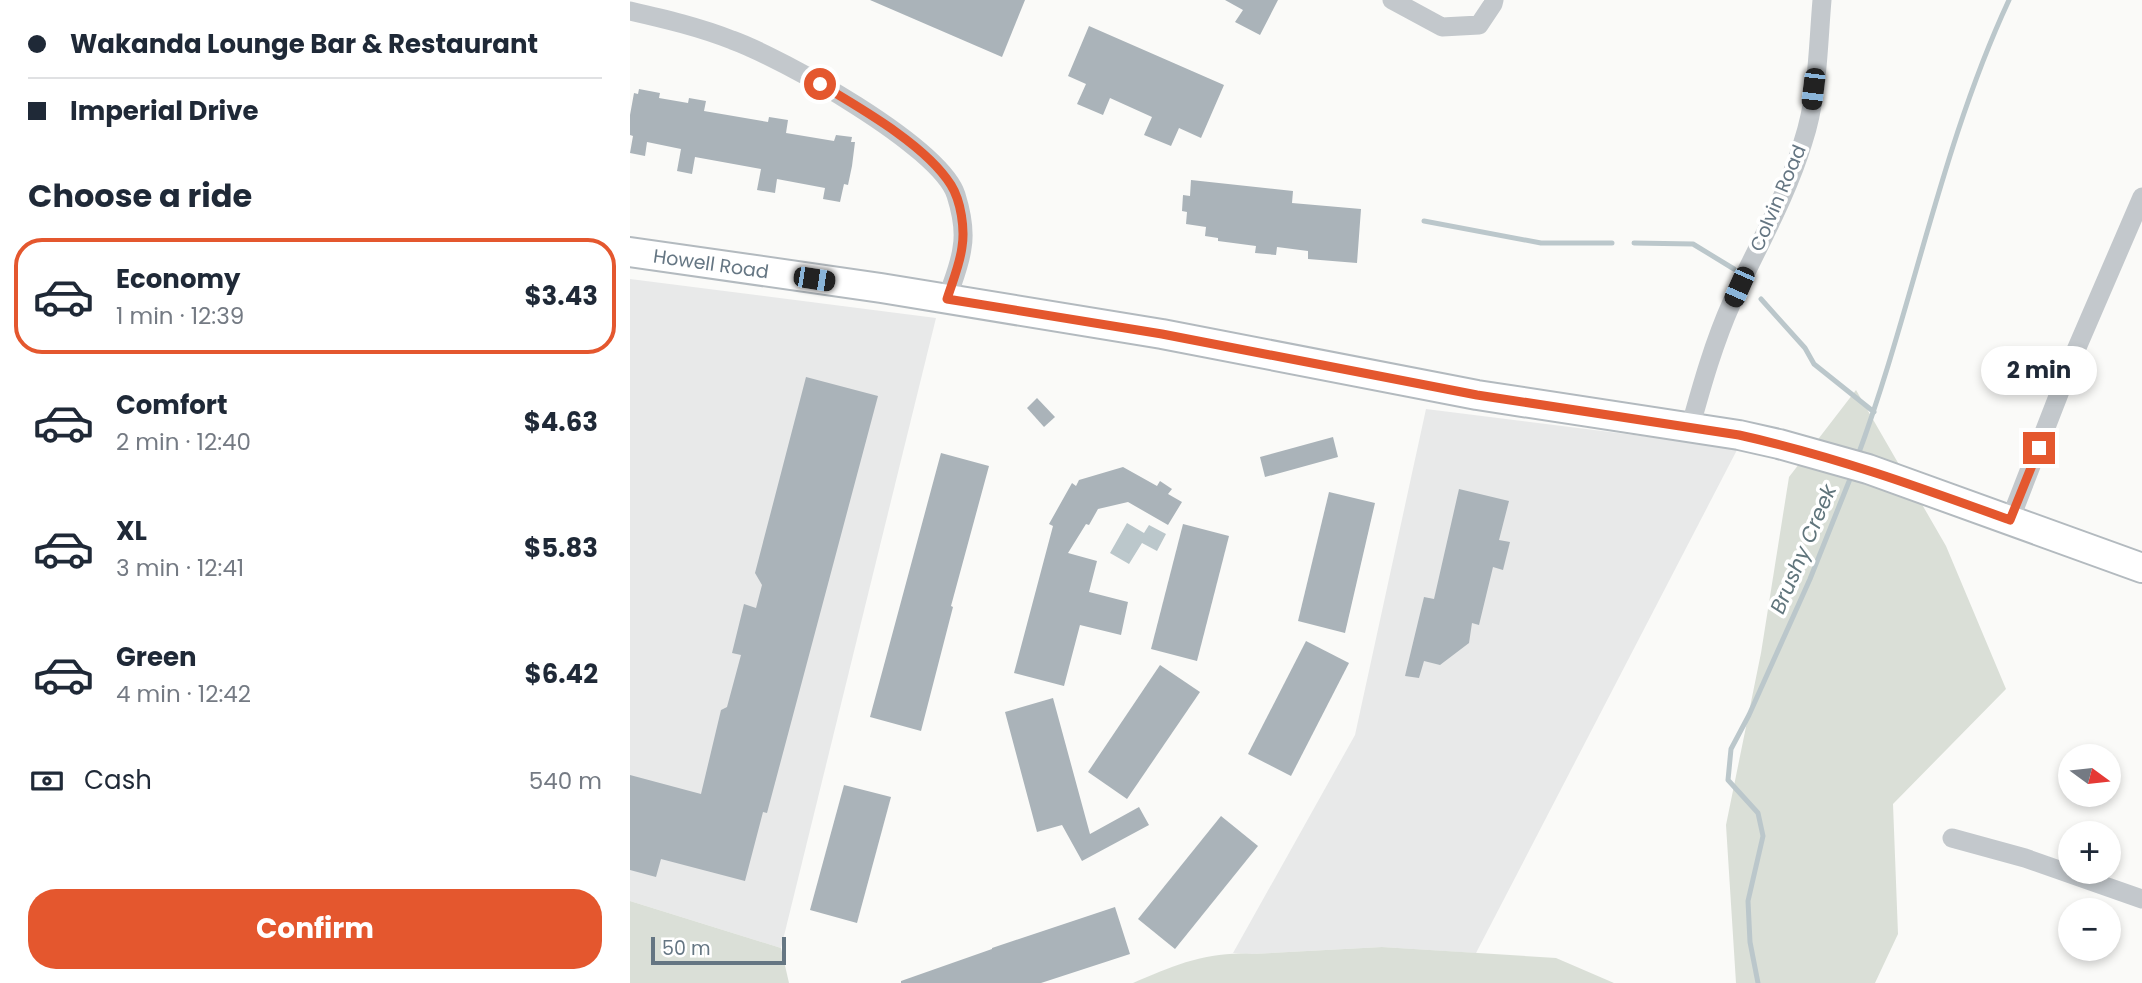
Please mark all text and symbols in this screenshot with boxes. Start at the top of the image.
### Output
text: Wakanda Lounge Bar & Restaurant [70,26,538,62]
car [1801,67,1826,111]
route start [804,68,836,100]
text: Imperial Drive [70,93,259,129]
street label: Colvin Road [1743,141,1813,255]
text: Choose a ride [28,173,252,218]
street label: Howell Road [651,243,771,285]
text: Economy [116,261,240,297]
car [1721,264,1758,310]
icon: car [32,265,95,328]
car [792,265,837,293]
text: $3.43 [524,278,598,314]
text: 1 min · 12:39 [116,300,244,332]
callout: 2 min [1981,346,2097,396]
text: 2 min [2007,354,2071,386]
text: Comfort [116,387,228,423]
icon: car [32,391,95,454]
text: $4.63 [524,404,598,440]
text: 2 min · 12:40 [116,426,251,458]
route end [2023,432,2055,464]
water label: Brushy Creek [1763,479,1844,618]
text: XL [116,513,147,549]
icon: car [32,517,95,580]
text: $5.83 [524,530,598,566]
text: 3 min · 12:41 [116,552,244,584]
text: Green [116,639,197,675]
icon: car [32,643,95,706]
text: $6.42 [525,656,598,692]
text: 4 min · 12:42 [116,678,251,710]
north arrow [2058,744,2121,807]
map controls [2058,744,2121,961]
icon: cash [28,762,66,800]
text: Cash [84,762,152,798]
text: 540 m [529,765,602,797]
button: + [2058,821,2121,884]
button: Confirm [28,889,602,969]
button: − [2058,898,2121,961]
scale bar [651,934,786,966]
text: 50 m [662,935,711,962]

